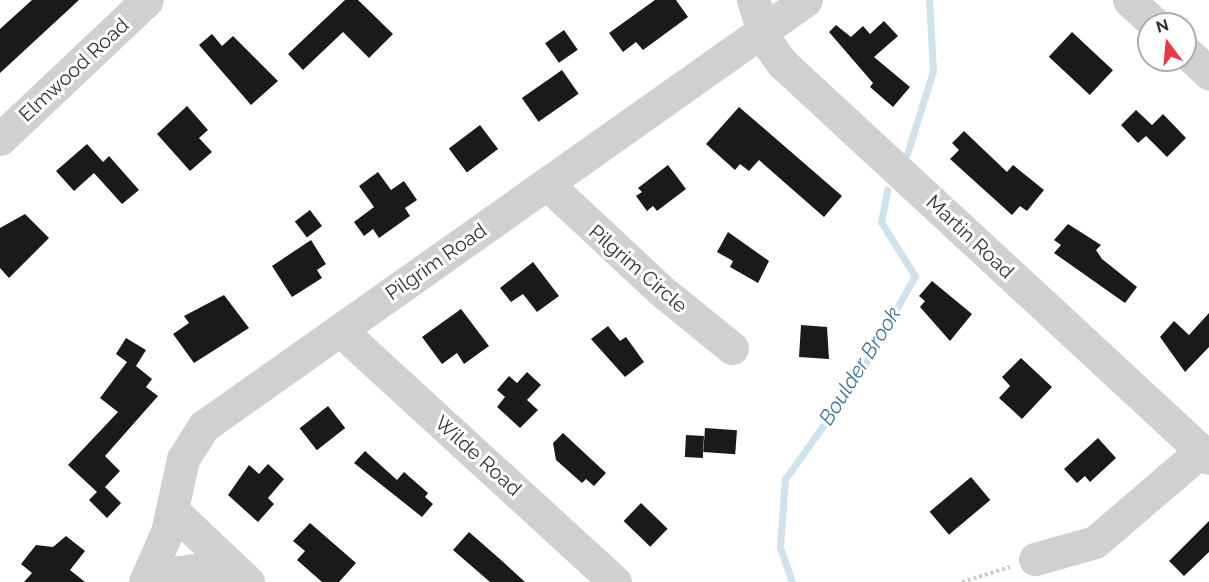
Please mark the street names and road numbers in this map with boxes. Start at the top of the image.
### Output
street label: Elmwood Road [14,13,134,127]
street label: Martin Road [921,190,1019,284]
street label: Pilgrim Road [381,218,491,306]
street label: Pilgrim Circle [584,220,692,318]
street label: Wilde Road [430,411,526,501]

